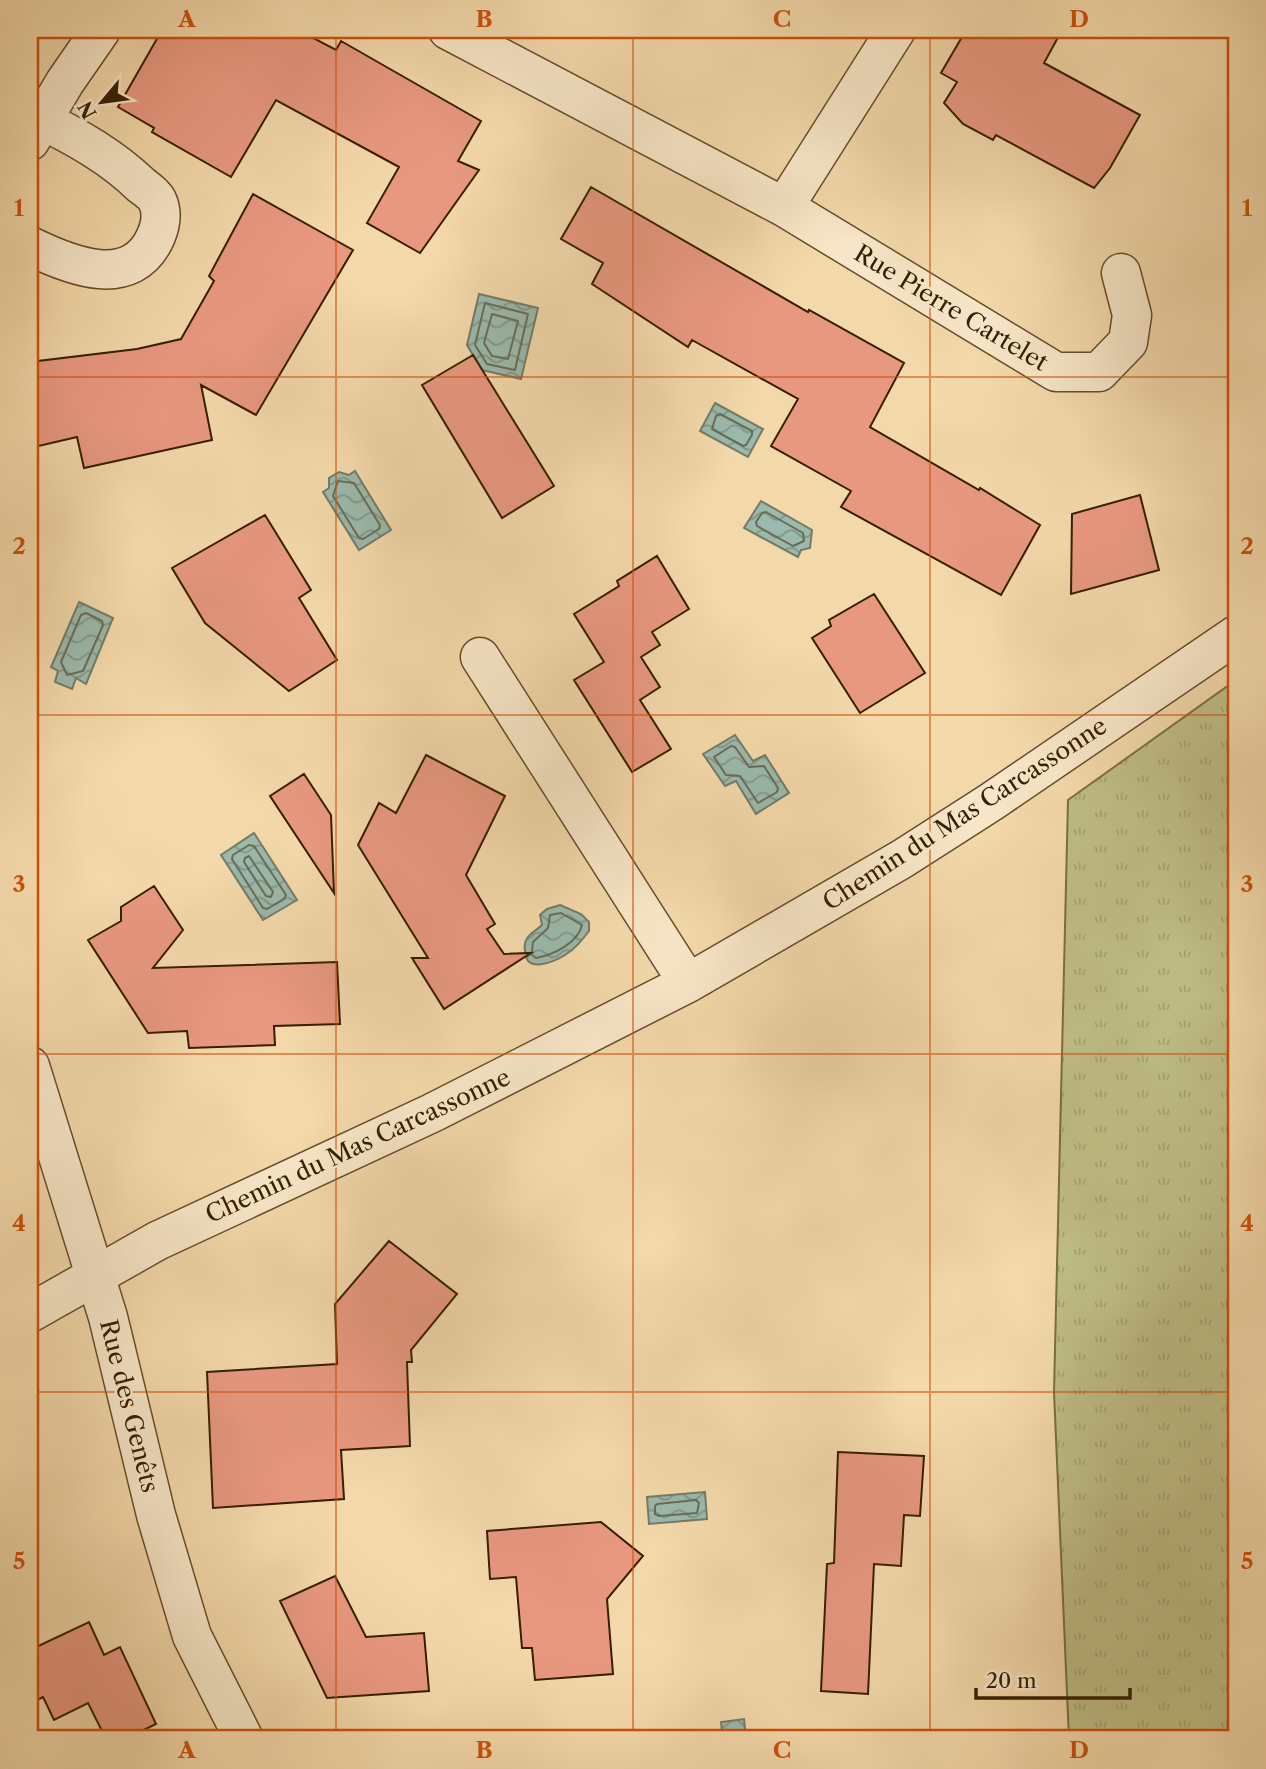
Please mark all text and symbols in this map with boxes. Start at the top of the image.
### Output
text: A [177,5,197,33]
text: B [475,5,493,33]
text: C [773,5,791,33]
text: D [1069,5,1089,33]
north arrow [66,66,136,136]
text: N [74,97,102,123]
text: 1 [14,194,25,222]
text: 1 [1242,194,1253,222]
street label: Rue Pierre Cartelet [849,238,1054,377]
text: 2 [12,532,26,560]
text: 2 [1240,532,1254,560]
street label: Chemin du Mas Carcassonne [817,711,1112,916]
text: 3 [13,870,26,898]
text: 3 [1241,870,1254,898]
street label: Chemin du Mas Carcassonne [201,1062,515,1229]
text: 4 [12,1209,26,1237]
text: 4 [1240,1209,1254,1237]
street label: Rue des Genêts [94,1316,165,1495]
text: 5 [13,1547,25,1575]
text: 5 [1241,1547,1253,1575]
scale bar [976,1657,1130,1701]
text: 20 m [986,1668,1037,1693]
text: A [177,1736,197,1764]
text: B [475,1736,493,1764]
text: C [773,1736,791,1764]
text: D [1069,1736,1089,1764]

